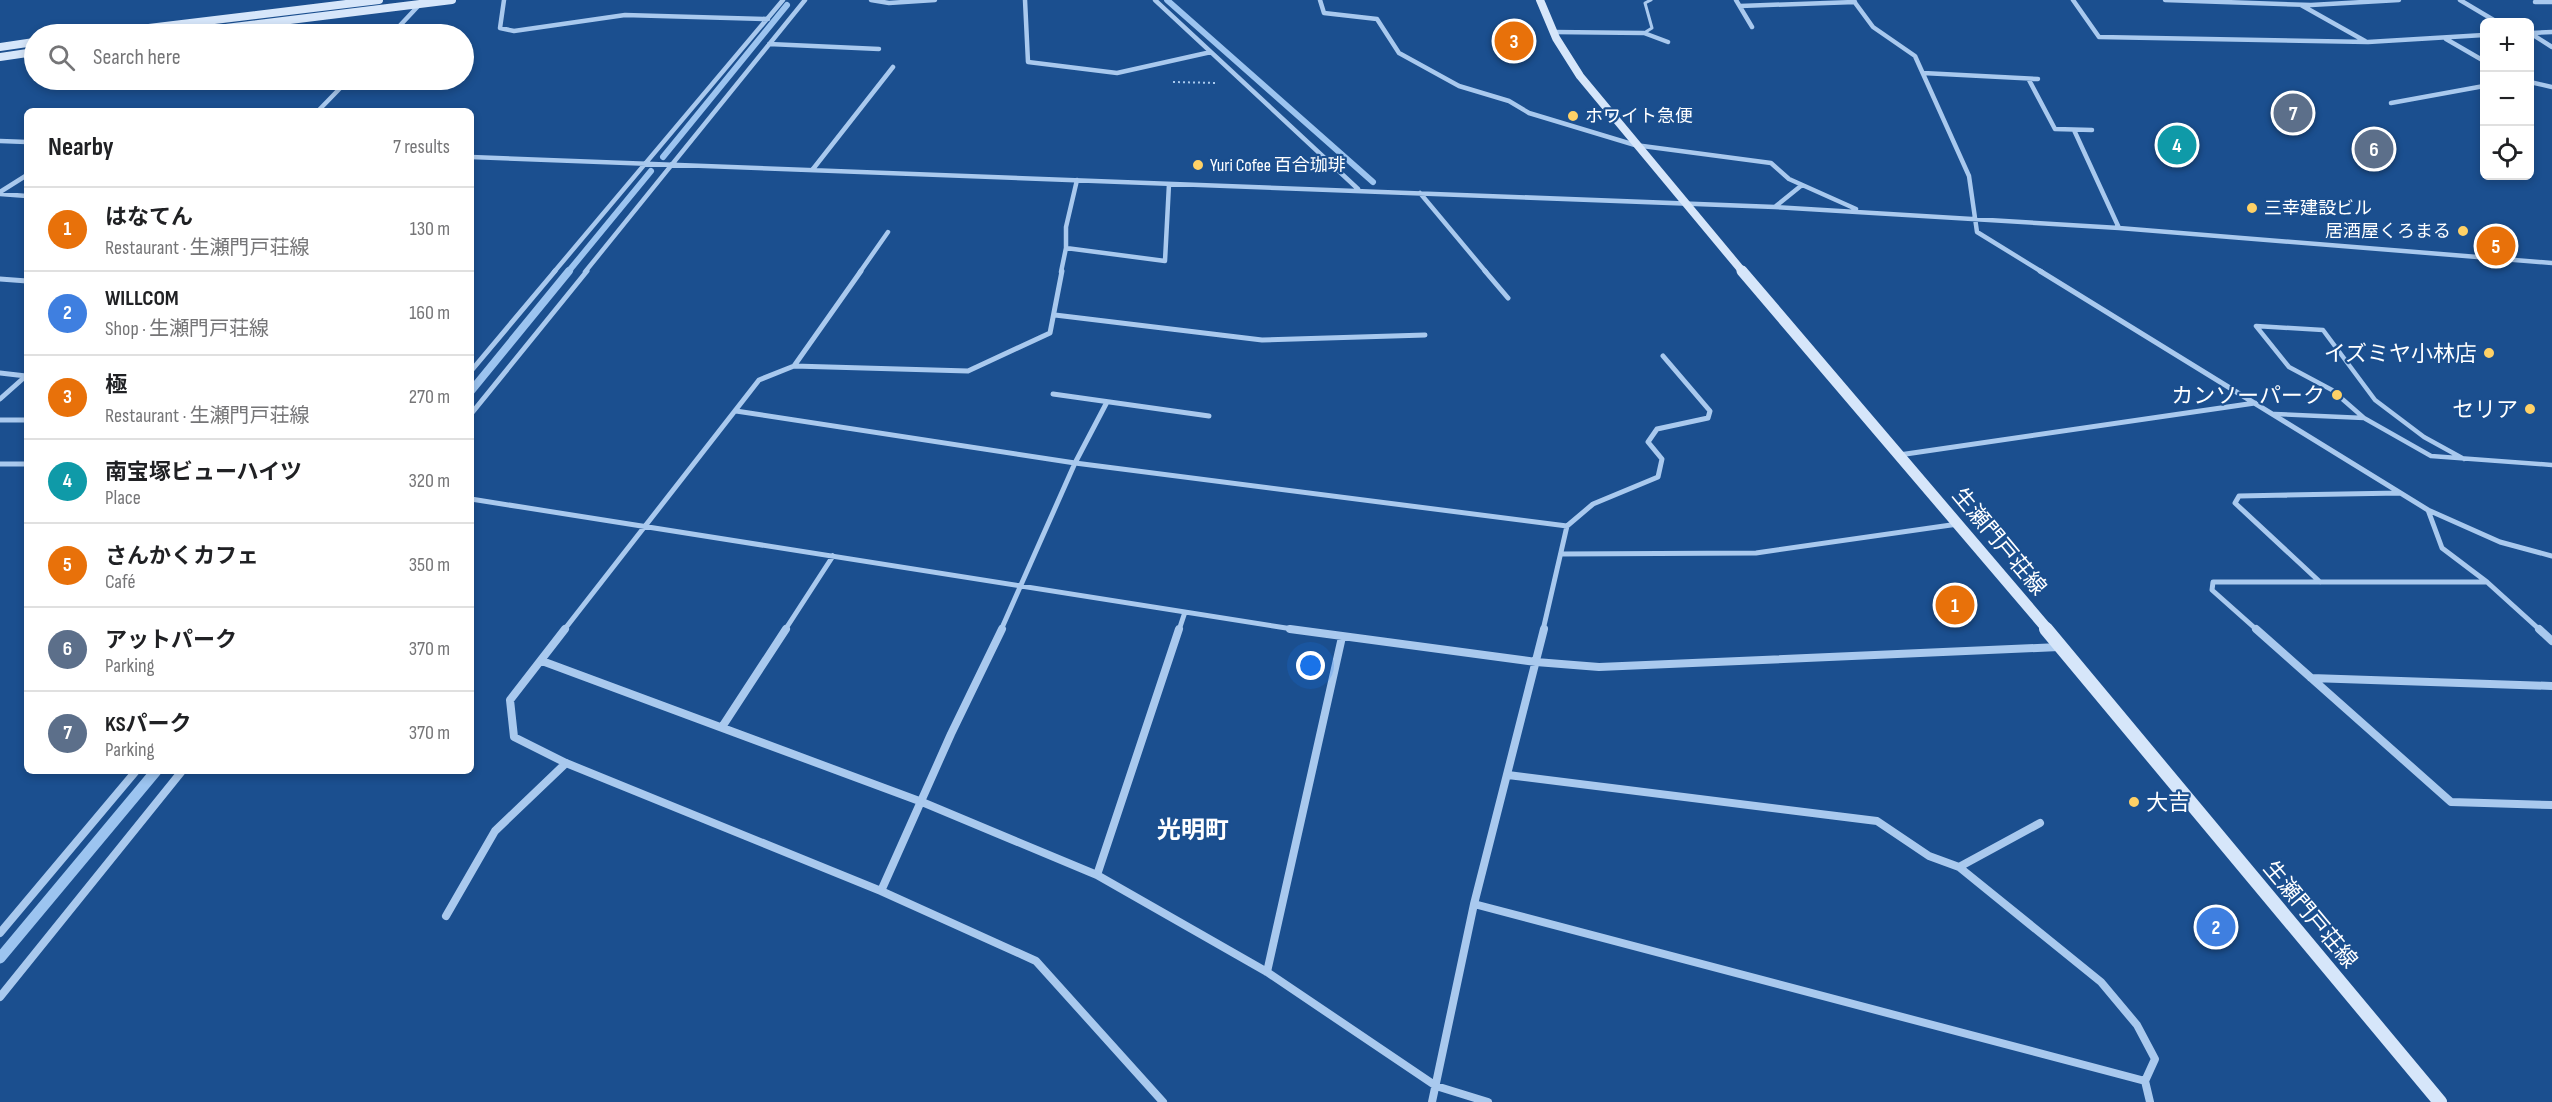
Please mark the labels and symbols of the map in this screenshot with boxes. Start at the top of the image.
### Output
pin: 3 [1494,18,1534,63]
pin: 7 [2274,90,2312,136]
place label: ホワイト急便 [1585,106,1693,127]
marker: ホワイト急便 [1566,109,1580,123]
pin: 4 [2158,122,2196,168]
pin: 6 [2354,126,2394,172]
place label: Yuri Cofee 百合珈琲 [1210,155,1346,176]
marker: Yuri Cofee 百合珈琲 [1191,158,1205,172]
place label: 三幸建設ビル [2264,198,2372,219]
marker: 三幸建設ビル [2245,201,2259,215]
place label: 居酒屋くろまる [2325,221,2451,242]
marker: 居酒屋くろまる [2456,224,2470,238]
pin: 5 [2476,224,2516,268]
place label: イズミヤ小林店 [2324,341,2477,368]
marker: イズミヤ小林店 [2482,346,2496,360]
place label: カンソーパーク [2171,383,2325,410]
marker: カンソーパーク [2330,388,2344,402]
place label: セリア [2452,397,2518,424]
marker: セリア [2523,402,2537,416]
street label: 生瀬門戸荘線 [1946,483,2052,601]
pin: 1 [1936,582,1974,628]
your location [1296,651,1325,680]
place label: 大吉 [2146,790,2190,817]
marker: 大吉 [2127,795,2141,809]
district label: 光明町 [1157,816,1229,845]
street label: 生瀬門戸荘線 [2257,856,2363,974]
pin: 2 [2196,904,2236,950]

